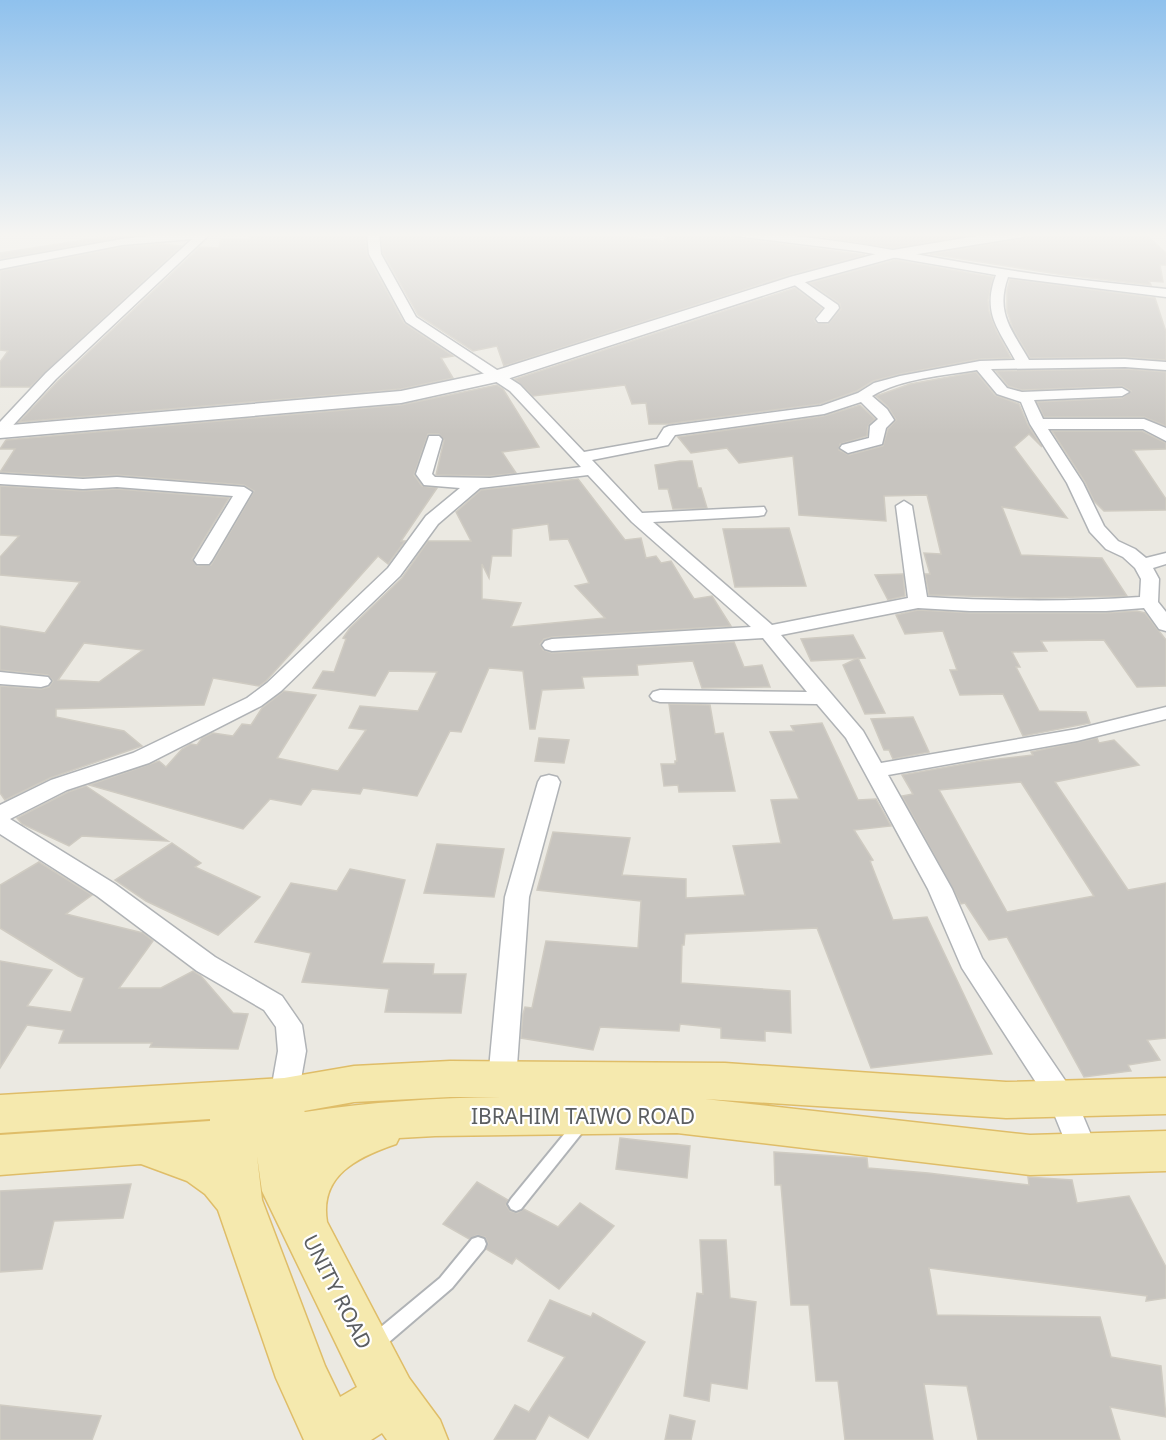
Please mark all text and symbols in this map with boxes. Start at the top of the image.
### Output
street label: IBRAHIM TAIWO ROAD [471,1102,695,1130]
street label: UNITY ROAD [297,1229,379,1354]

